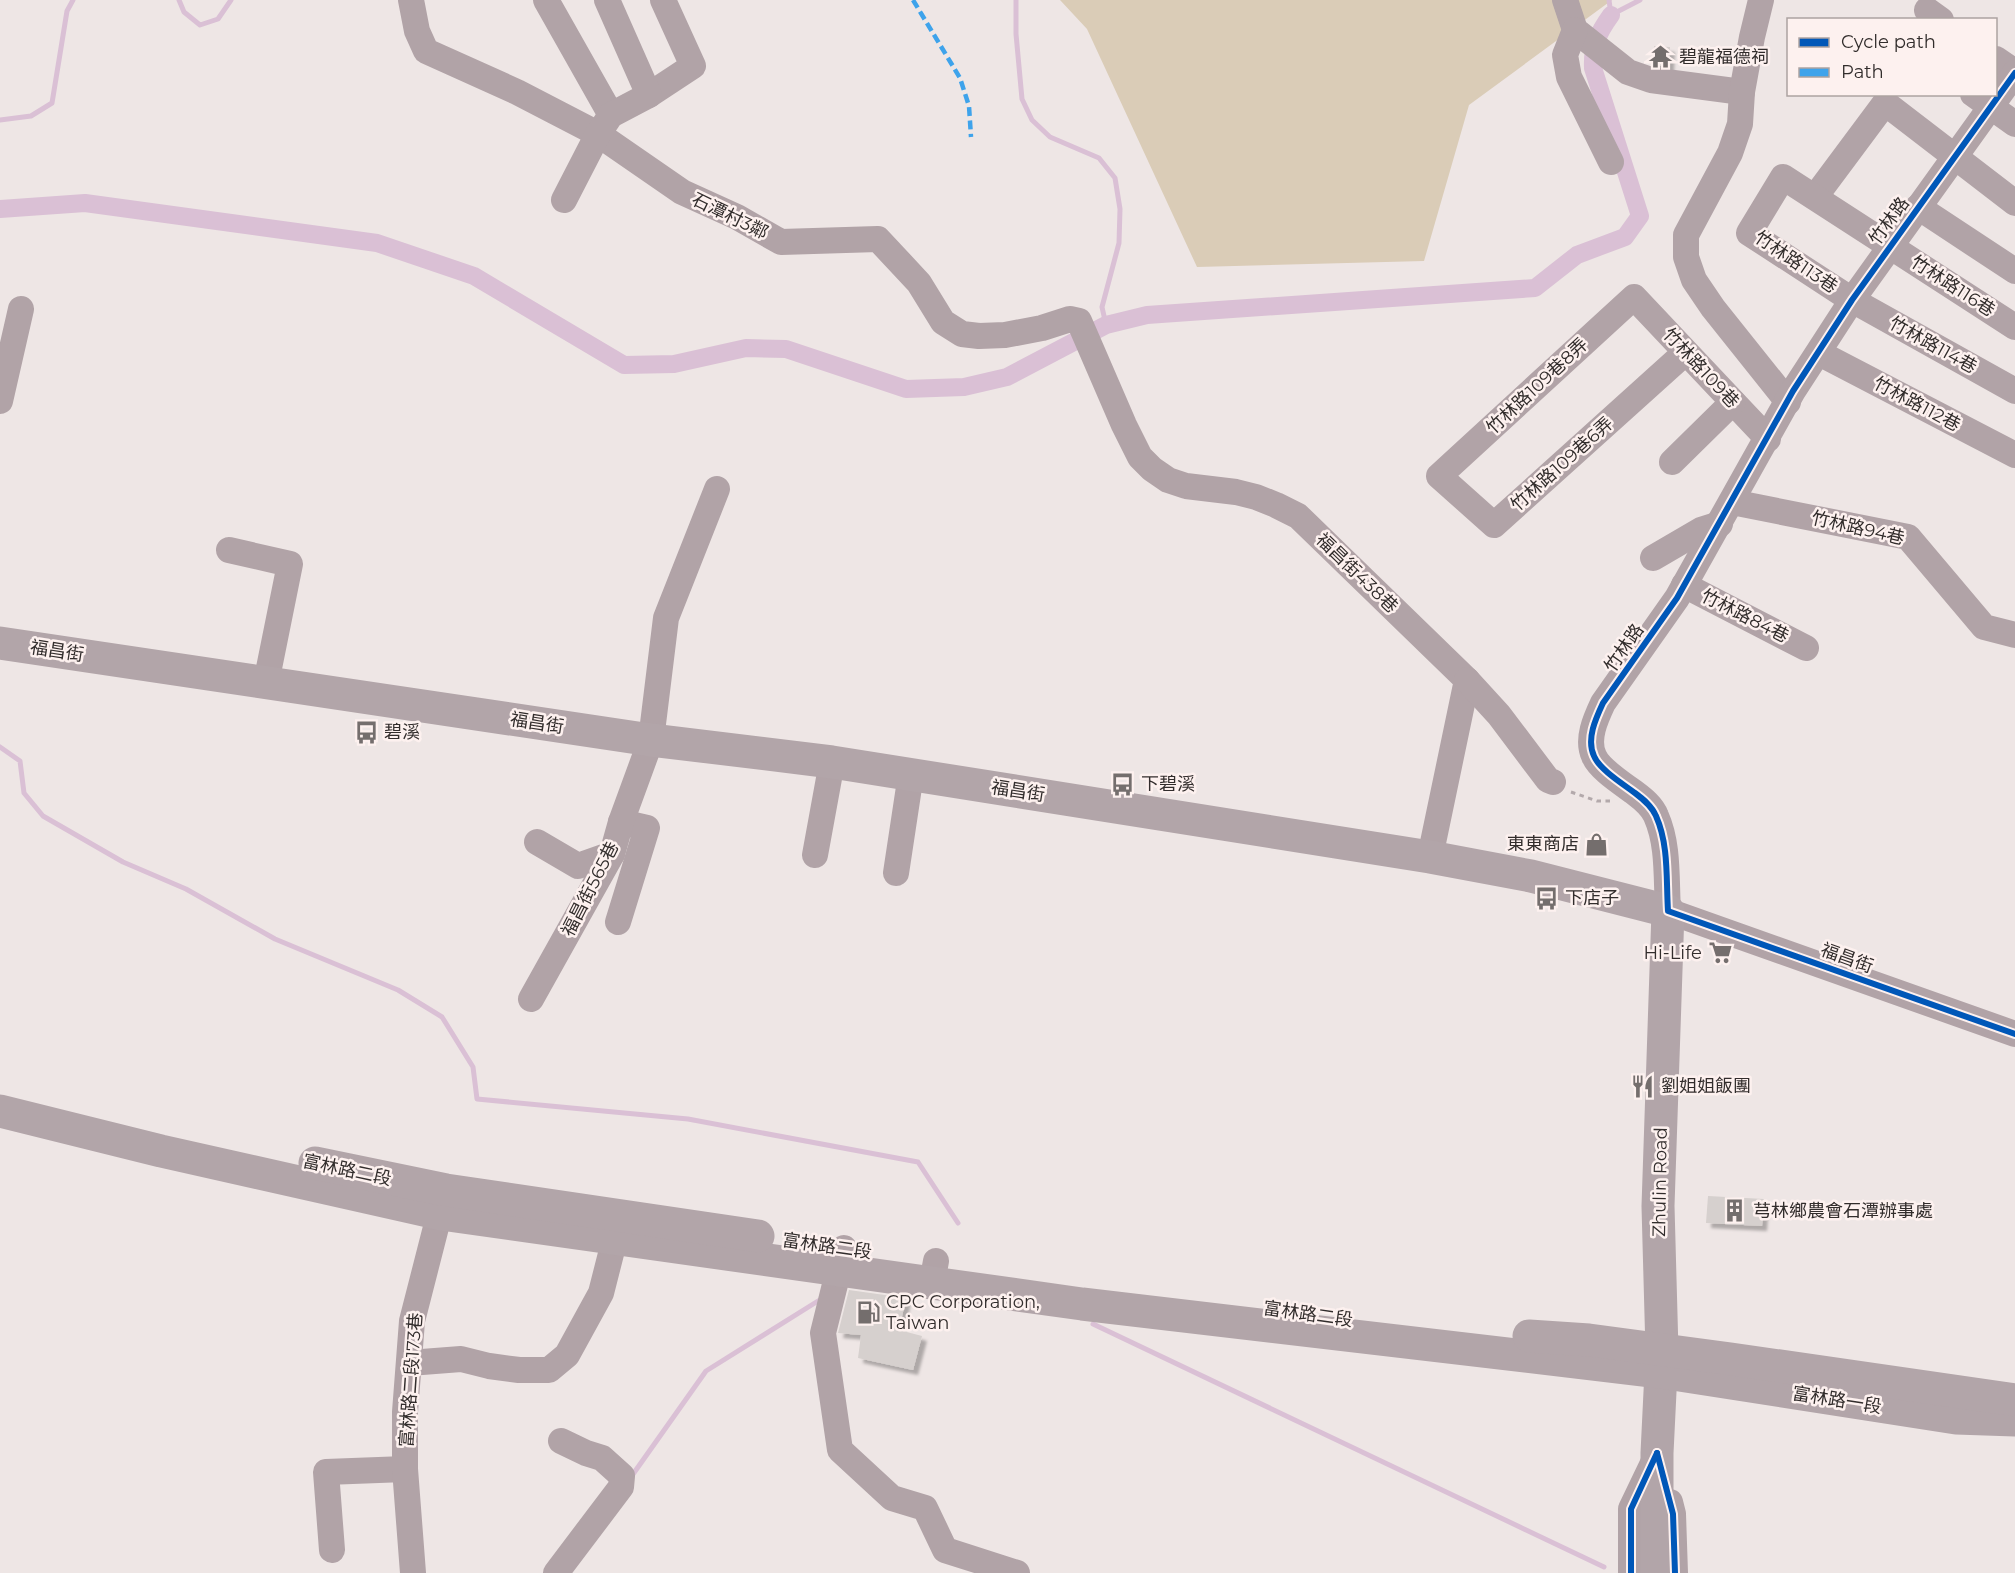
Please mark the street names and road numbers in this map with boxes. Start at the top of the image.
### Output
street label: 石潭村3鄰 [688,188,772,244]
street label: 竹林路 [1864,193,1914,249]
street label: 竹林路113巷 [1750,226,1842,298]
street label: 竹林路116巷 [1907,251,1999,321]
street label: 竹林路114巷 [1885,312,1981,378]
street label: 竹林路109巷 [1658,323,1744,413]
street label: 竹林路109巷8弄 [1482,333,1592,439]
street label: 竹林路112巷 [1870,372,1964,436]
street label: 竹林路109巷6弄 [1506,412,1618,516]
street label: 竹林路94巷 [1809,507,1907,549]
street label: 福昌街438巷 [1311,529,1403,617]
street label: 竹林路84巷 [1698,585,1792,647]
street label: 竹林路 [1600,620,1648,676]
street label: 福昌街 [29,636,85,666]
street label: 福昌街 [509,708,565,738]
street label: 福昌街 [990,776,1046,806]
street label: 福昌街565巷 [557,838,623,940]
street label: 福昌街 [1818,938,1876,978]
street label: Zhulin Road [1648,1127,1672,1237]
street label: 富林路二段 [301,1150,393,1190]
street label: 富林路二段 [781,1229,873,1263]
street label: 富林路二段 [1262,1297,1354,1331]
street label: 富林路二段173巷 [395,1312,427,1448]
street label: 富林路一段 [1791,1382,1883,1418]

